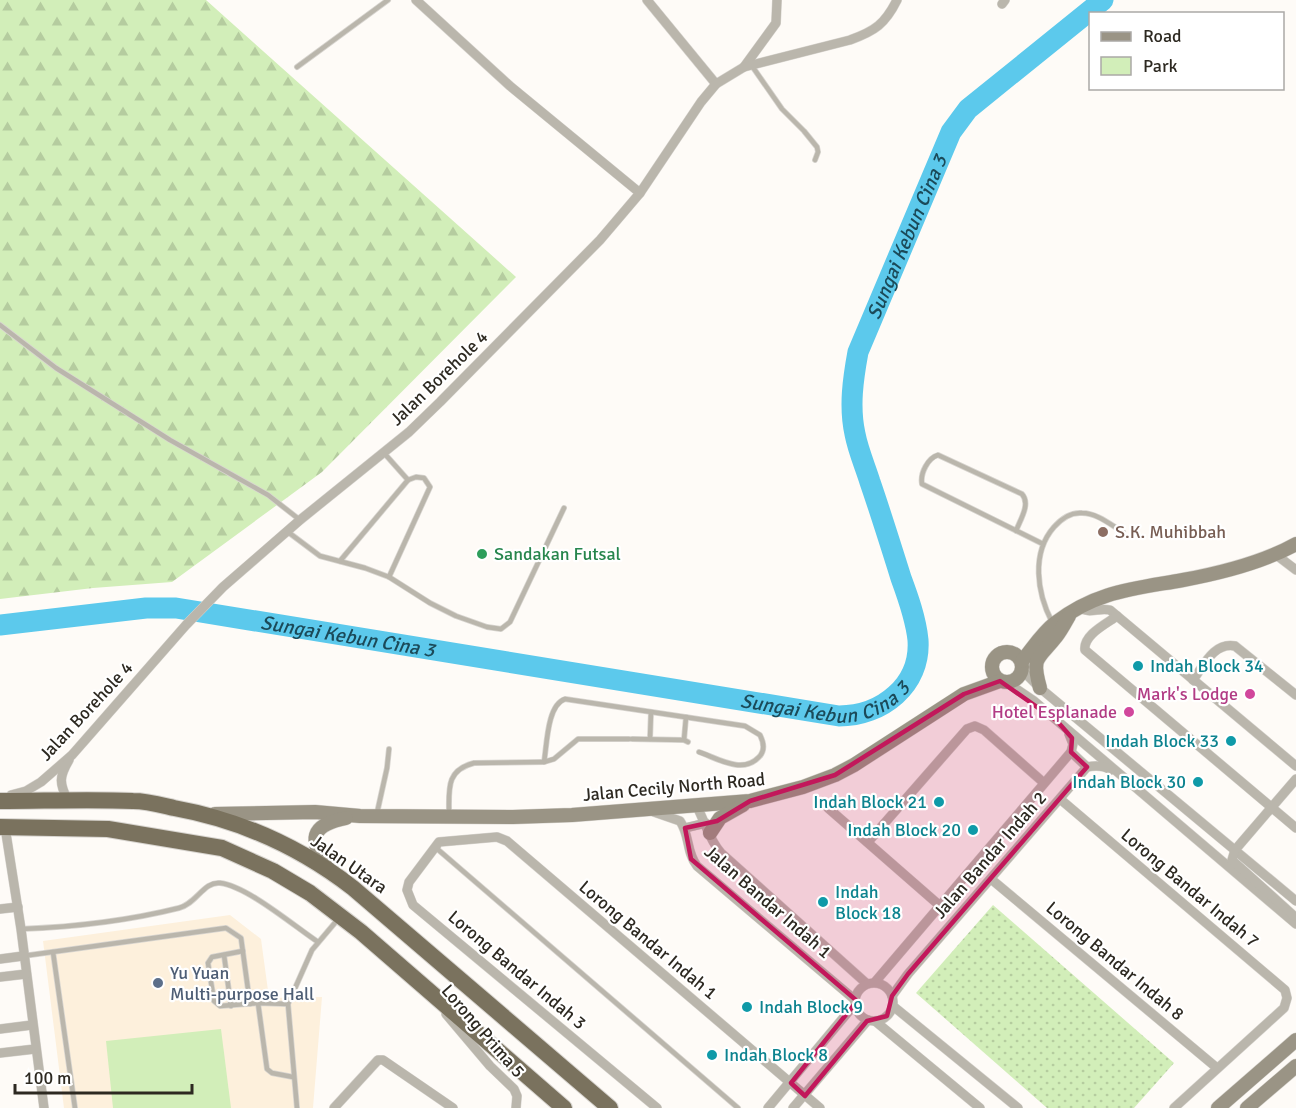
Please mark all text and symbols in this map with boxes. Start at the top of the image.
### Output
legend [1089,12,1284,90]
text: Road [1143,25,1182,47]
text: Park [1143,55,1178,77]
water label: Sungai Kebun Cina 3 [861,149,954,323]
street label: Jalan Borehole 4 [386,326,493,430]
place label: S.K. Muhibbah [1115,521,1226,543]
marker: S.K. Muhibbah [1096,525,1110,539]
place label: Sandakan Futsal [494,543,621,565]
marker: Sandakan Futsal [475,547,489,561]
water label: Sungai Kebun Cina 3 [259,610,439,663]
place label: Indah Block 34 [1150,655,1264,677]
street label: Jalan Borehole 4 [34,657,138,765]
marker: Indah Block 34 [1131,659,1145,673]
water label: Sungai Kebun Cina 3 [739,675,917,729]
place label: Mark's Lodge [1137,683,1238,705]
marker: Mark's Lodge [1243,687,1257,701]
place label: Hotel Esplanade [992,701,1117,723]
marker: Hotel Esplanade [1122,705,1136,719]
place label: Indah Block 33 [1105,730,1219,752]
marker: Indah Block 33 [1224,734,1238,748]
street label: Jalan Cecily North Road [582,768,766,806]
place label: Indah Block 30 [1072,771,1186,793]
marker: Indah Block 30 [1191,775,1205,789]
street label: Jalan Bandar Indah 2 [929,787,1051,923]
place label: Indah Block 21 [813,791,927,813]
marker: Indah Block 21 [932,795,946,809]
place label: Indah Block 20 [847,819,961,841]
marker: Indah Block 20 [966,823,980,837]
street label: Lorong Bandar Indah 7 [1116,824,1264,952]
street label: Jalan Utara [307,830,391,898]
street label: Jalan Bandar Indah 1 [700,841,836,963]
street label: Lorong Bandar Indah 1 [574,876,722,1004]
place label: Indah Block 18 [835,881,901,924]
marker: Indah Block 18 [816,895,830,909]
street label: Lorong Bandar Indah 8 [1041,897,1189,1025]
street label: Lorong Bandar Indah 3 [443,906,591,1034]
place label: Yu Yuan Multi-purpose Hall [170,962,314,1005]
marker: Yu Yuan Multi-purpose Hall [151,976,165,990]
street label: Lorong Prima 5 [437,980,529,1082]
place label: Indah Block 9 [759,996,863,1018]
marker: Indah Block 9 [740,1000,754,1014]
place label: Indah Block 8 [724,1044,828,1066]
marker: Indah Block 8 [705,1048,719,1062]
scale bar [15,1057,192,1095]
text: 100 m [24,1067,71,1089]

